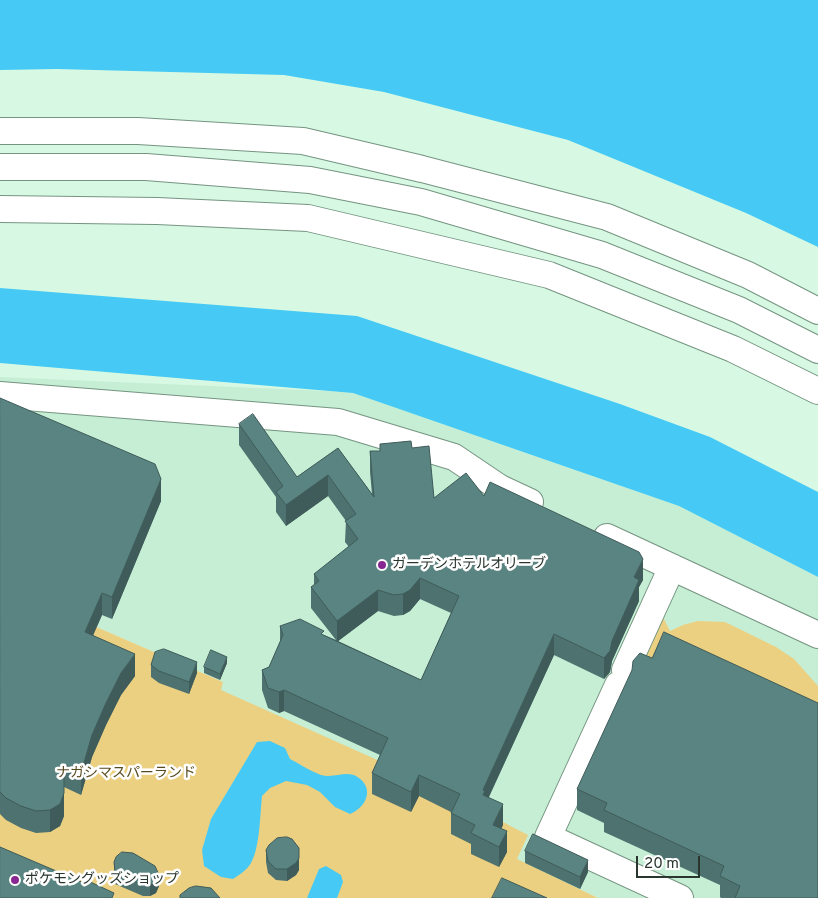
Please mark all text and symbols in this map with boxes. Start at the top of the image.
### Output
place label: ガーデンホテルオリーブ [392,557,546,573]
marker: ガーデンホテルオリーブ [376,559,388,571]
park label: ナガシマスパーランド [56,766,196,782]
scale bar [638,846,702,878]
text: 20 m [644,855,679,874]
place label: ポケモングッズショップ [25,872,179,888]
marker: ポケモングッズショップ [9,874,21,886]

